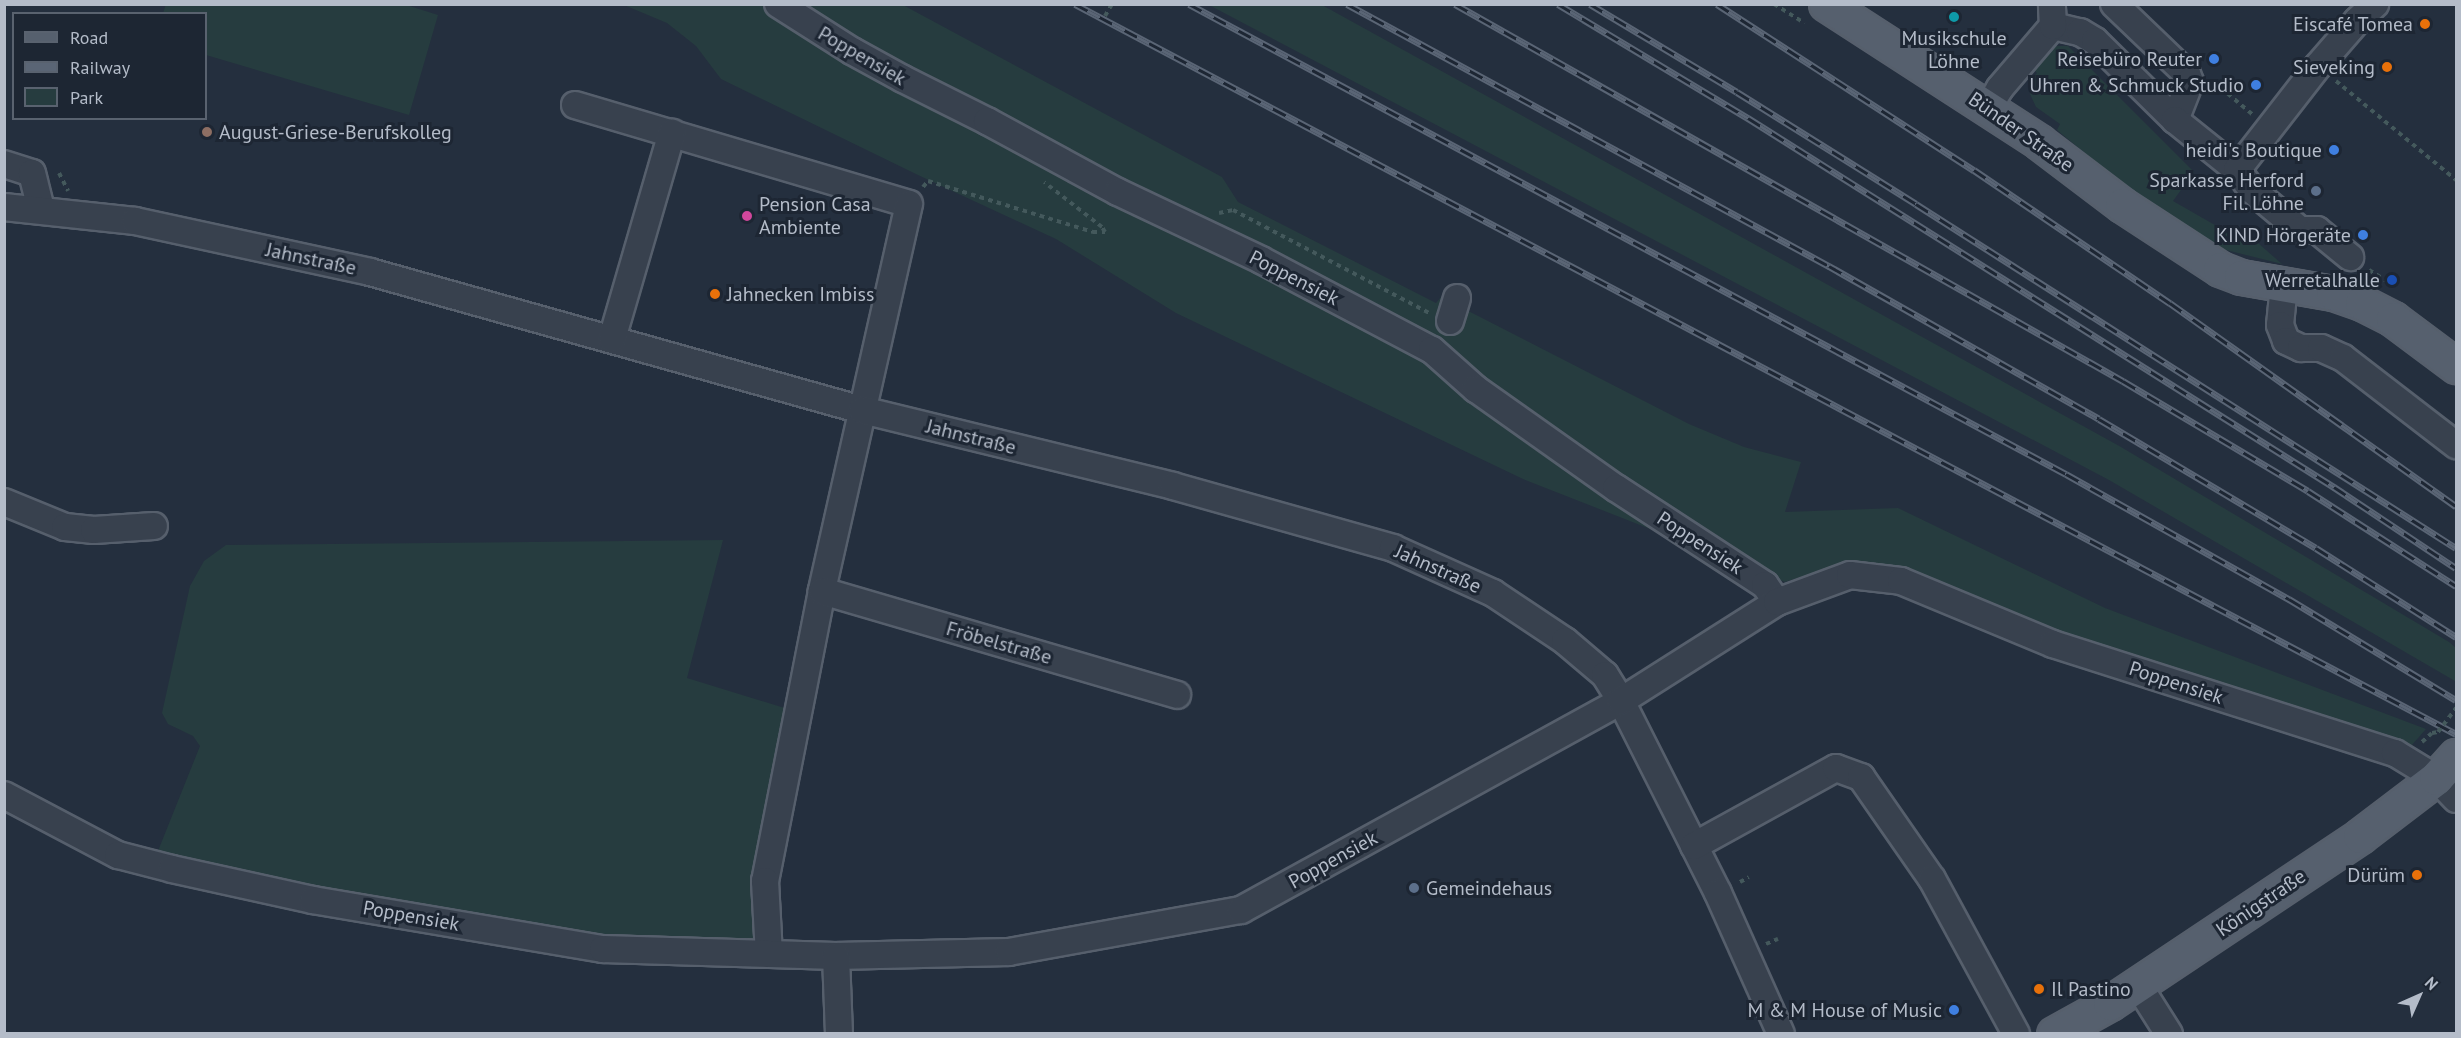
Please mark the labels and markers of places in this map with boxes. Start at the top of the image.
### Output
marker: Musikschule Löhne [1947,10,1961,24]
place label: Eiscafé Tomea [2292,12,2413,36]
marker: Eiscafé Tomea [2418,17,2432,31]
place label: Musikschule Löhne [1901,27,2007,74]
place label: Reisebüro Reuter [2057,47,2202,71]
marker: Reisebüro Reuter [2207,52,2221,66]
place label: Sieveking [2293,55,2375,79]
marker: Sieveking [2380,60,2394,74]
place label: Uhren & Schmuck Studio [2029,73,2244,97]
marker: Uhren & Schmuck Studio [2249,78,2263,92]
place label: August-Griese-Berufskolleg [219,120,452,144]
marker: August-Griese-Berufskolleg [200,125,214,139]
place label: heidi's Boutique [2186,138,2322,162]
marker: heidi's Boutique [2327,143,2341,157]
place label: Sparkasse Herford Fil. Löhne [2149,168,2304,215]
marker: Sparkasse Herford Fil. Löhne [2309,184,2323,198]
place label: Pension Casa Ambiente [759,192,871,239]
marker: Pension Casa Ambiente [740,209,754,223]
place label: KIND Hörgeräte [2216,223,2351,247]
marker: KIND Hörgeräte [2356,228,2370,242]
place label: Werretalhalle [2265,268,2380,292]
marker: Werretalhalle [2385,273,2399,287]
place label: Jahnecken Imbiss [727,282,874,306]
marker: Jahnecken Imbiss [708,287,722,301]
place label: Dürüm [2347,863,2405,887]
marker: Dürüm [2410,868,2424,882]
place label: Gemeindehaus [1426,876,1552,900]
marker: Gemeindehaus [1407,881,1421,895]
place label: Il Pastino [2051,977,2131,1001]
marker: Il Pastino [2032,982,2046,996]
place label: M & M House of Music [1748,998,1942,1022]
marker: M & M House of Music [1947,1003,1961,1017]

